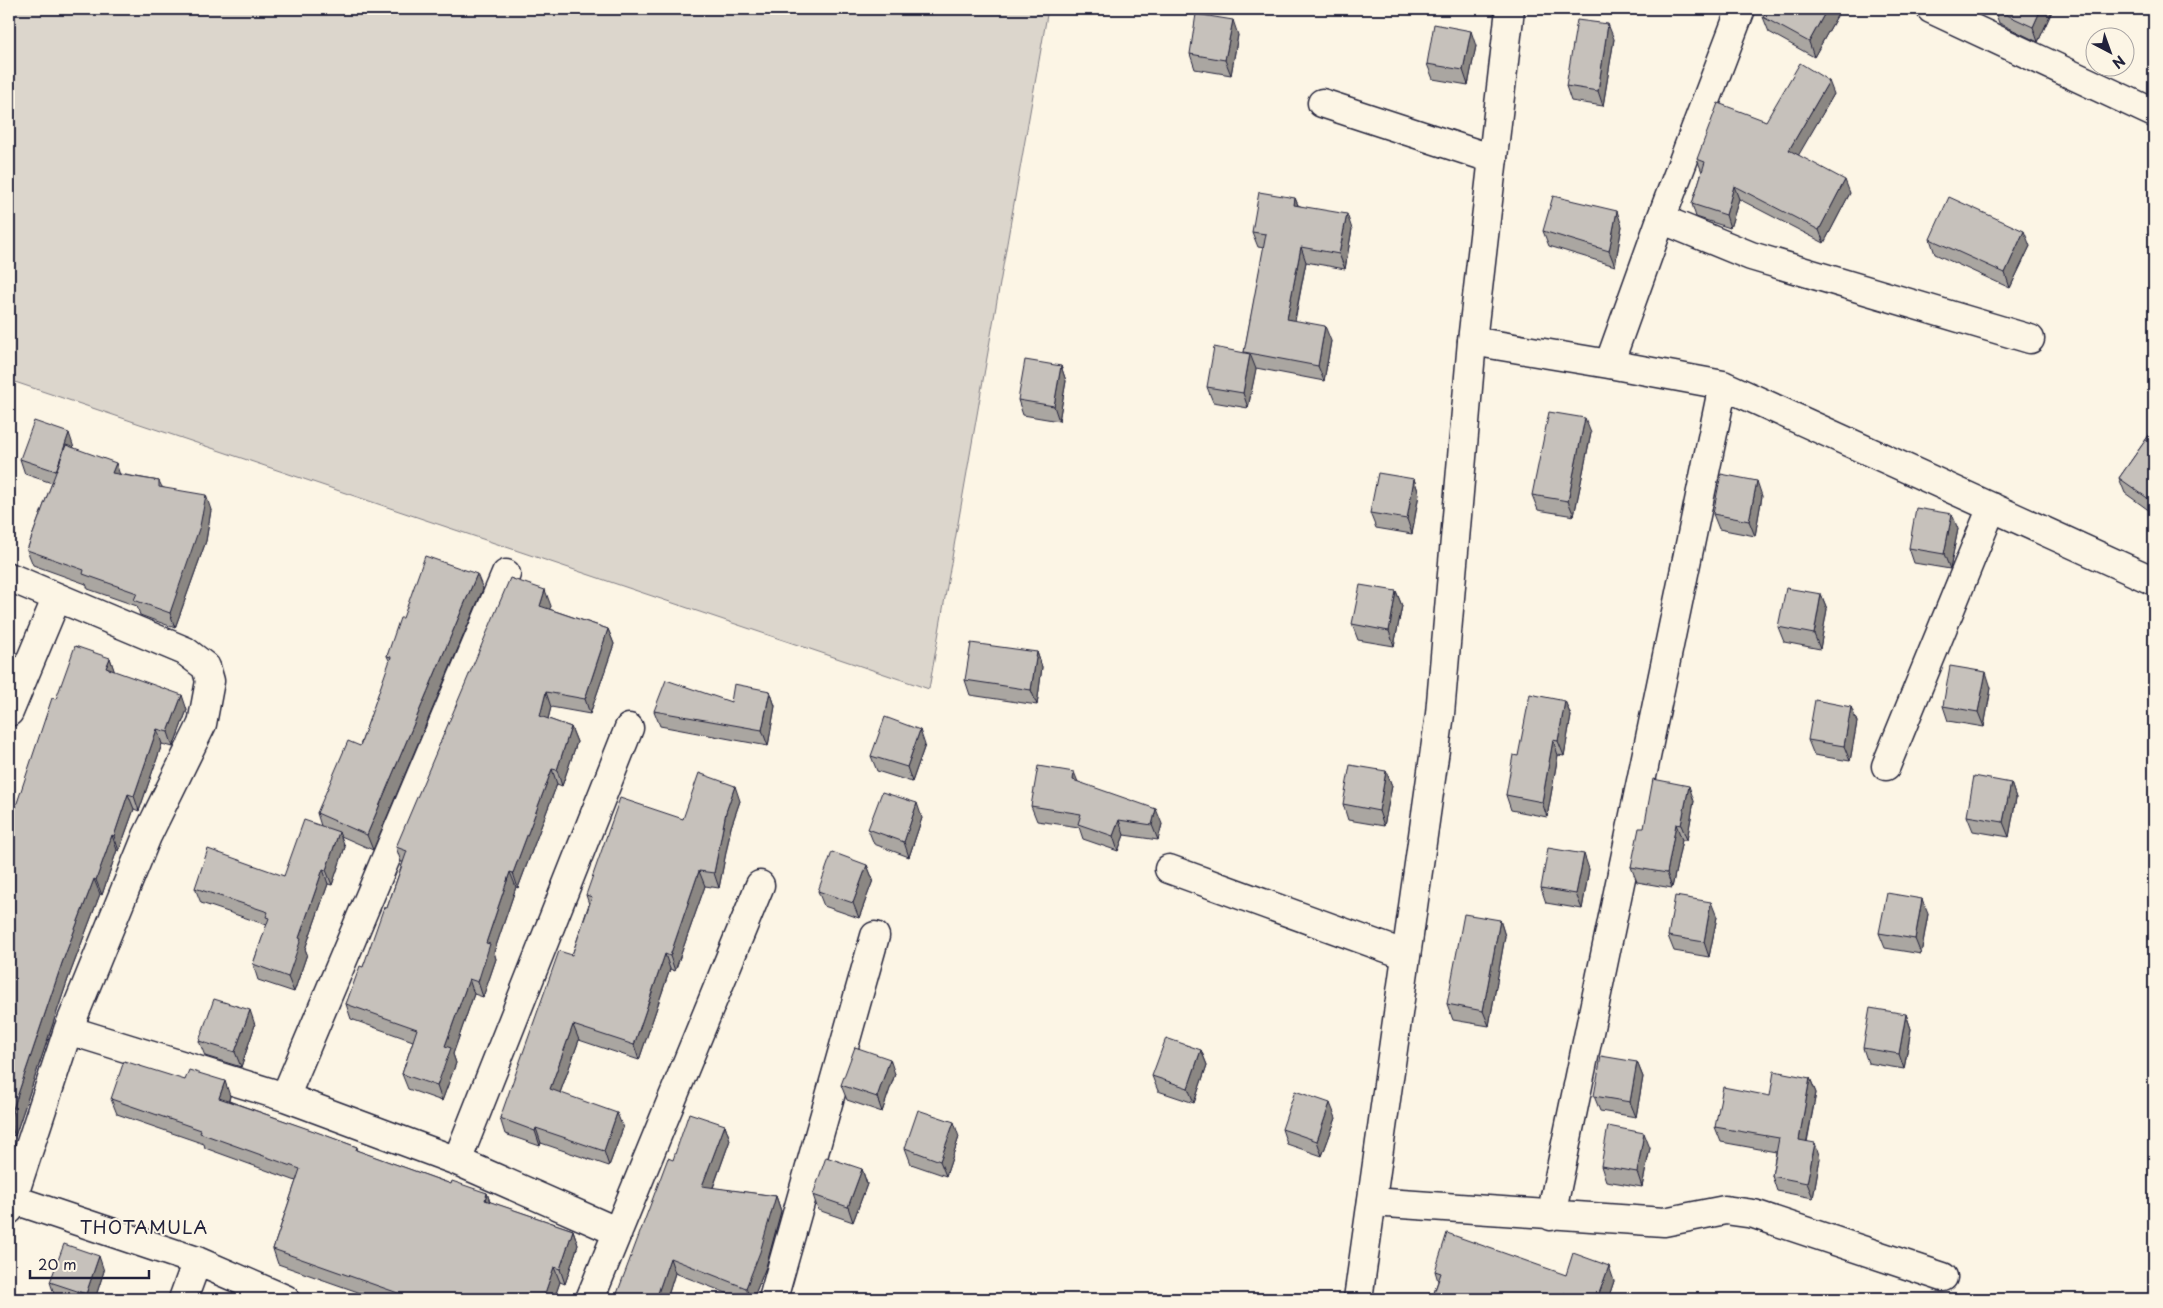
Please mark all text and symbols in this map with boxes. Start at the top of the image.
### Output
north arrow [2086,28,2136,78]
text: N [2108,51,2130,74]
district label: THOTAMULA [80,1213,208,1240]
scale bar [30,1248,149,1280]
text: 20 m [38,1252,77,1275]

